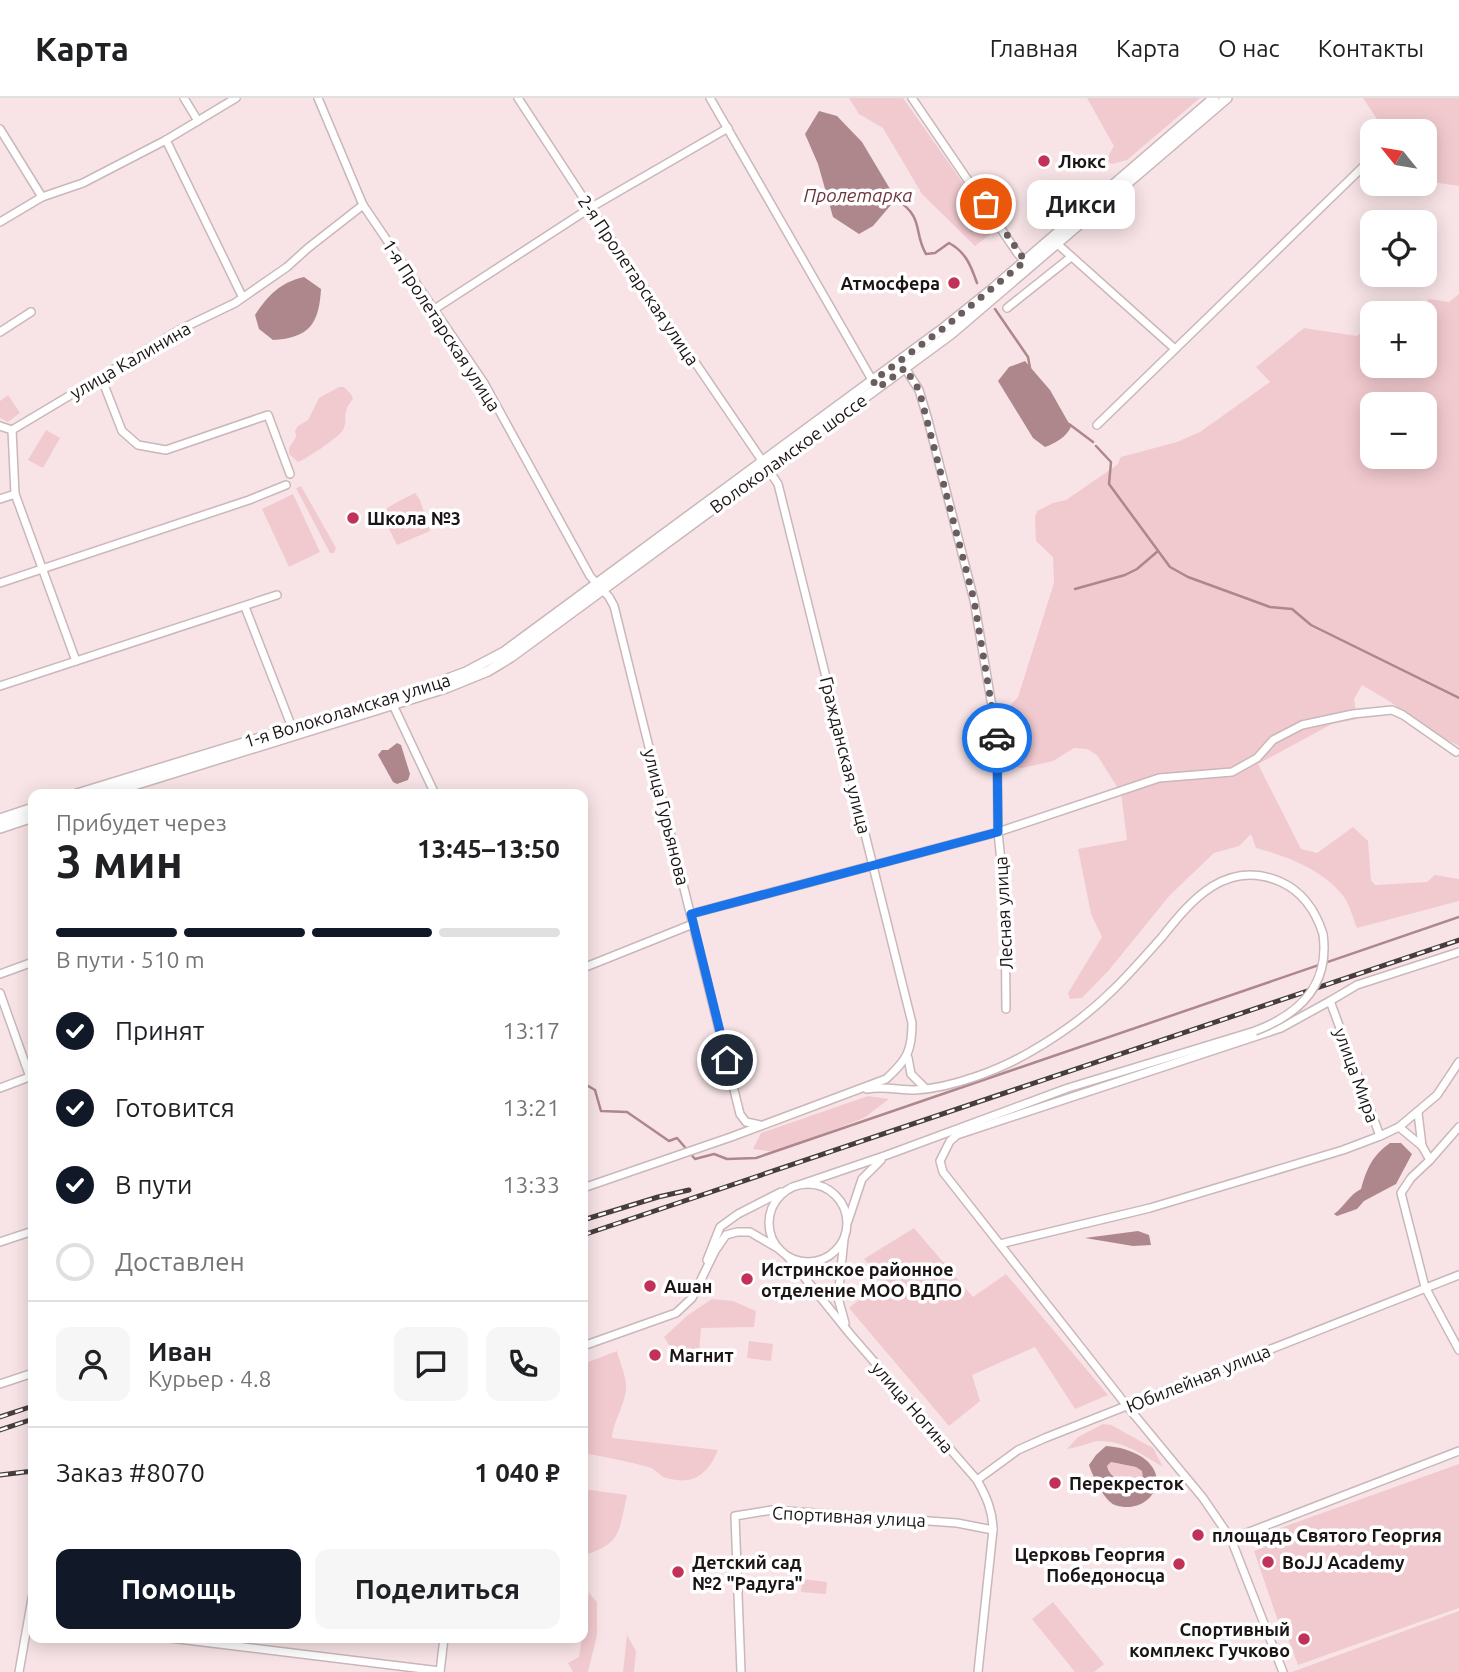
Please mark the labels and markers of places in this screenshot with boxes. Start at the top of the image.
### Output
place label: Люкс [1058,151,1106,171]
marker: Люкс [1036,153,1052,169]
pin [956,174,1016,234]
callout: Дикси [1028,180,1136,228]
place label: Атмосфера [840,273,940,293]
marker: Атмосфера [946,275,962,291]
place label: Школа №3 [367,508,461,528]
marker: Школа №3 [345,510,361,526]
pin [697,1030,757,1090]
place label: Истринское районное отделение МОО ВДПО [761,1259,962,1300]
marker: Истринское районное отделение МОО ВДПО [739,1271,755,1287]
place label: Ашан [664,1276,712,1296]
marker: Ашан [642,1278,658,1294]
place label: Магнит [669,1345,733,1365]
marker: Магнит [647,1347,663,1363]
place label: Перекресток [1069,1473,1185,1493]
marker: Перекресток [1047,1475,1063,1491]
place label: площадь Святого Георгия [1212,1525,1442,1545]
marker: площадь Святого Георгия [1190,1527,1206,1543]
place label: Церковь Георгия Победоносца [1014,1544,1165,1585]
place label: Детский сад №2 "Радуга" [692,1552,803,1593]
place label: BoJJ Academy [1282,1552,1405,1572]
marker: BoJJ Academy [1260,1554,1276,1570]
marker: Церковь Георгия Победоносца [1171,1556,1187,1572]
marker: Детский сад №2 "Радуга" [670,1564,686,1580]
place label: Спортивный комплекс Гучково [1129,1619,1290,1660]
marker: Спортивный комплекс Гучково [1296,1631,1312,1647]

